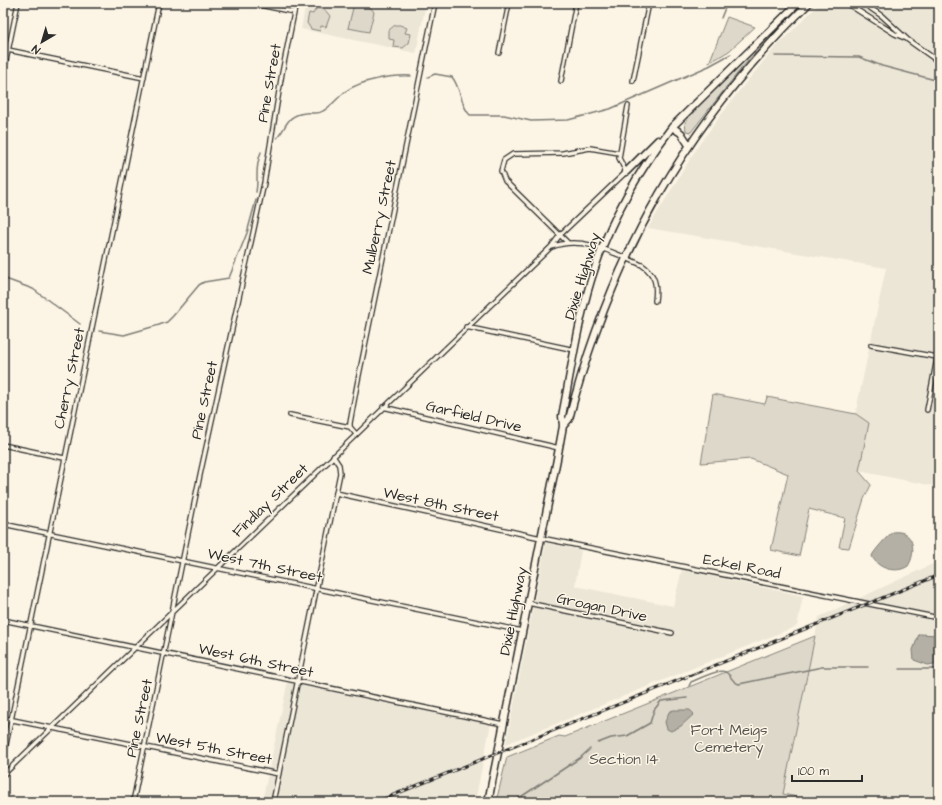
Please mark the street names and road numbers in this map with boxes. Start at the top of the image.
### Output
street label: Pine Street [252,42,287,124]
street label: Mulberry Street [357,158,403,276]
street label: Dixie Highway [559,230,607,323]
street label: Cherry Street [48,325,91,431]
street label: Pine Street [186,359,223,441]
street label: Garfield Drive [424,395,524,438]
street label: Findlay Street [228,459,314,543]
street label: West 8th Street [381,482,500,527]
street label: West 7th Street [206,543,324,588]
street label: Eckel Road [701,549,783,584]
street label: Dixie Highway [495,565,533,657]
street label: Grogan Drive [554,588,649,628]
street label: West 6th Street [196,638,315,683]
street label: Pine Street [121,677,158,759]
street label: West 5th Street [154,727,274,770]

